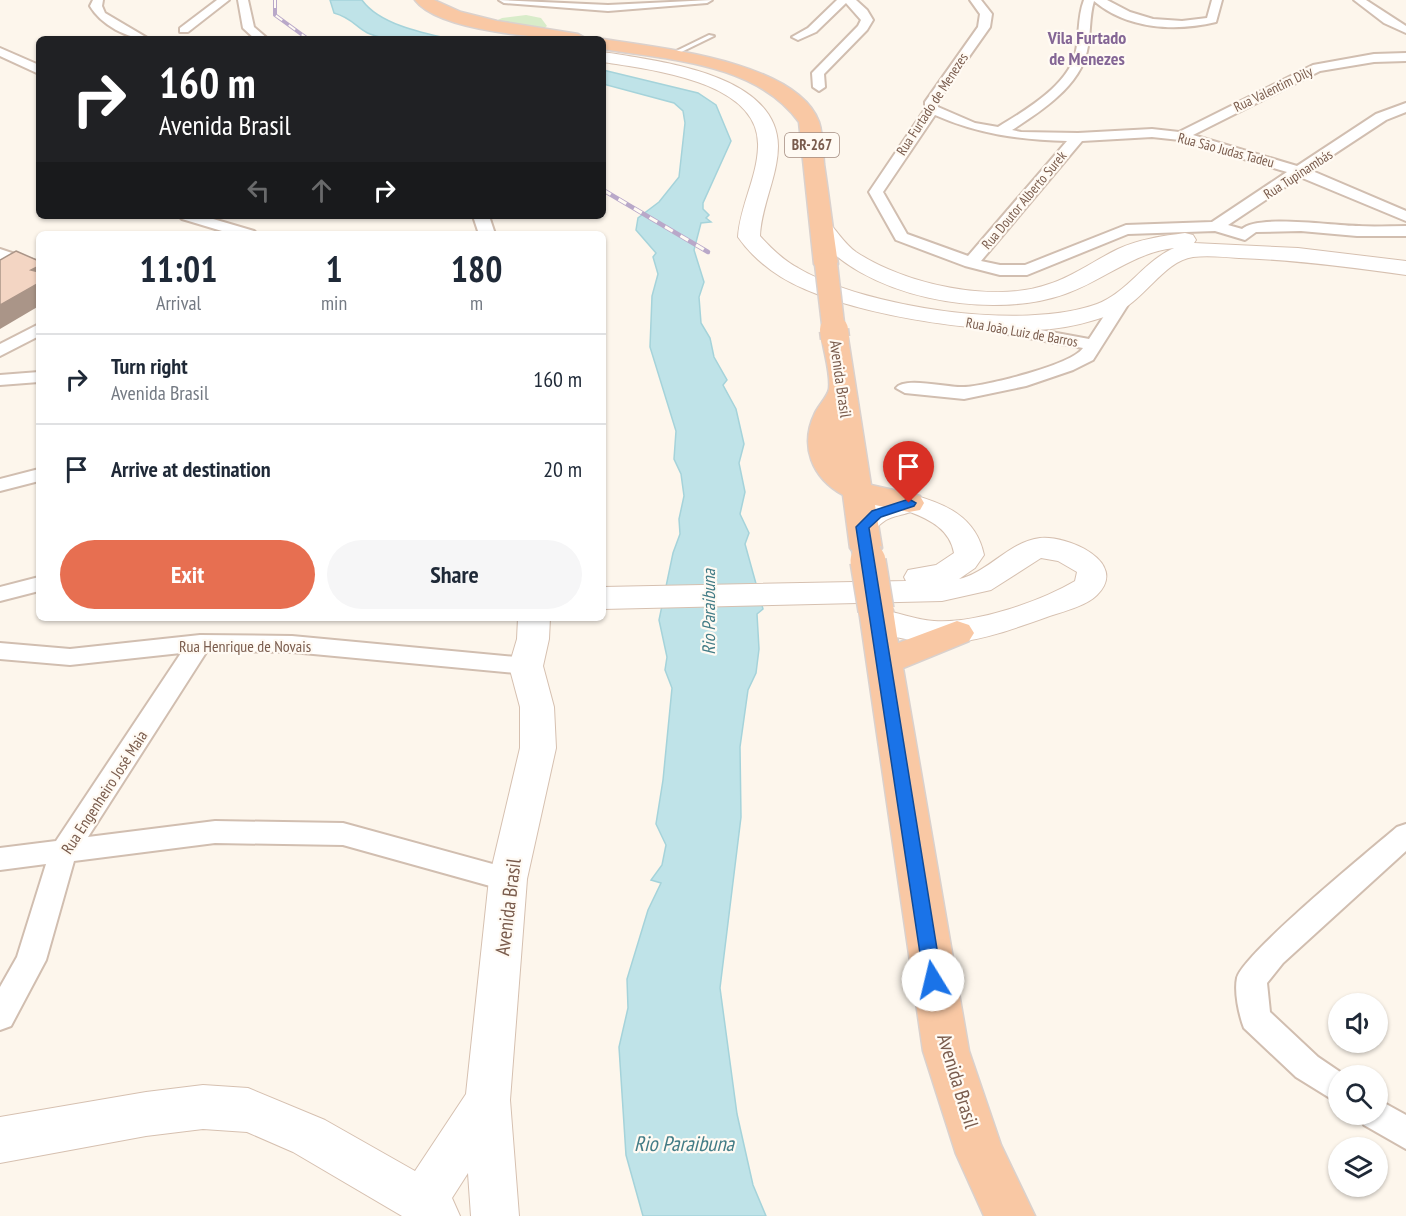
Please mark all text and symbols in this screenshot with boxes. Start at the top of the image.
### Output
district label: Vila Furtado de Menezes [1047,26,1126,70]
street label: Rua Furtado de Menezes [892,49,972,159]
text: 160 m [159,55,256,110]
icon: right [60,60,138,138]
street label: Rua Valentim Dily [1231,62,1316,116]
text: Avenida Brasil [159,108,291,142]
street label: Rua São Judas Tadeu [1176,128,1276,172]
road number: BR-267 [785,133,839,157]
street label: Rua Tupinambás [1260,145,1336,203]
street label: Rua Doutor Alberto Surek [978,147,1071,253]
icon: left [242,174,275,207]
icon: ahead [305,174,338,207]
icon: right [368,174,401,207]
text: 11:01 [140,245,217,292]
text: 1 [325,245,343,292]
text: 180 [451,245,502,292]
text: Arrival [156,290,201,316]
text: min [321,290,347,316]
text: m [470,290,483,316]
street label: Rua João Luiz de Barros [965,313,1080,351]
street label: Avenida Brasil [826,339,856,419]
text: Turn right [111,352,188,380]
icon: right [60,363,93,396]
text: 160 m [533,365,582,393]
text: Avenida Brasil [111,380,209,406]
pin [883,441,934,503]
icon: arrive [892,450,925,483]
icon: arrive [60,453,93,486]
text: Arrive at destination [111,455,271,483]
text: 20 m [543,455,582,483]
button: Exit [60,540,315,609]
button: Share [327,540,582,609]
water label: Rio Paraibuna [697,568,720,655]
street label: Rua Henrique de Novais [179,636,311,656]
street label: Rua Engenheiro José Maia [57,726,151,858]
street label: Avenida Brasil [489,857,527,957]
position arrow [901,948,965,1012]
map controls [1328,993,1388,1197]
button: sound [1328,993,1388,1053]
street label: Avenida Brasil [931,1031,985,1132]
button: search [1328,1065,1388,1125]
water label: Rio Paraibuna [634,1130,736,1157]
button: layers [1328,1137,1388,1197]

